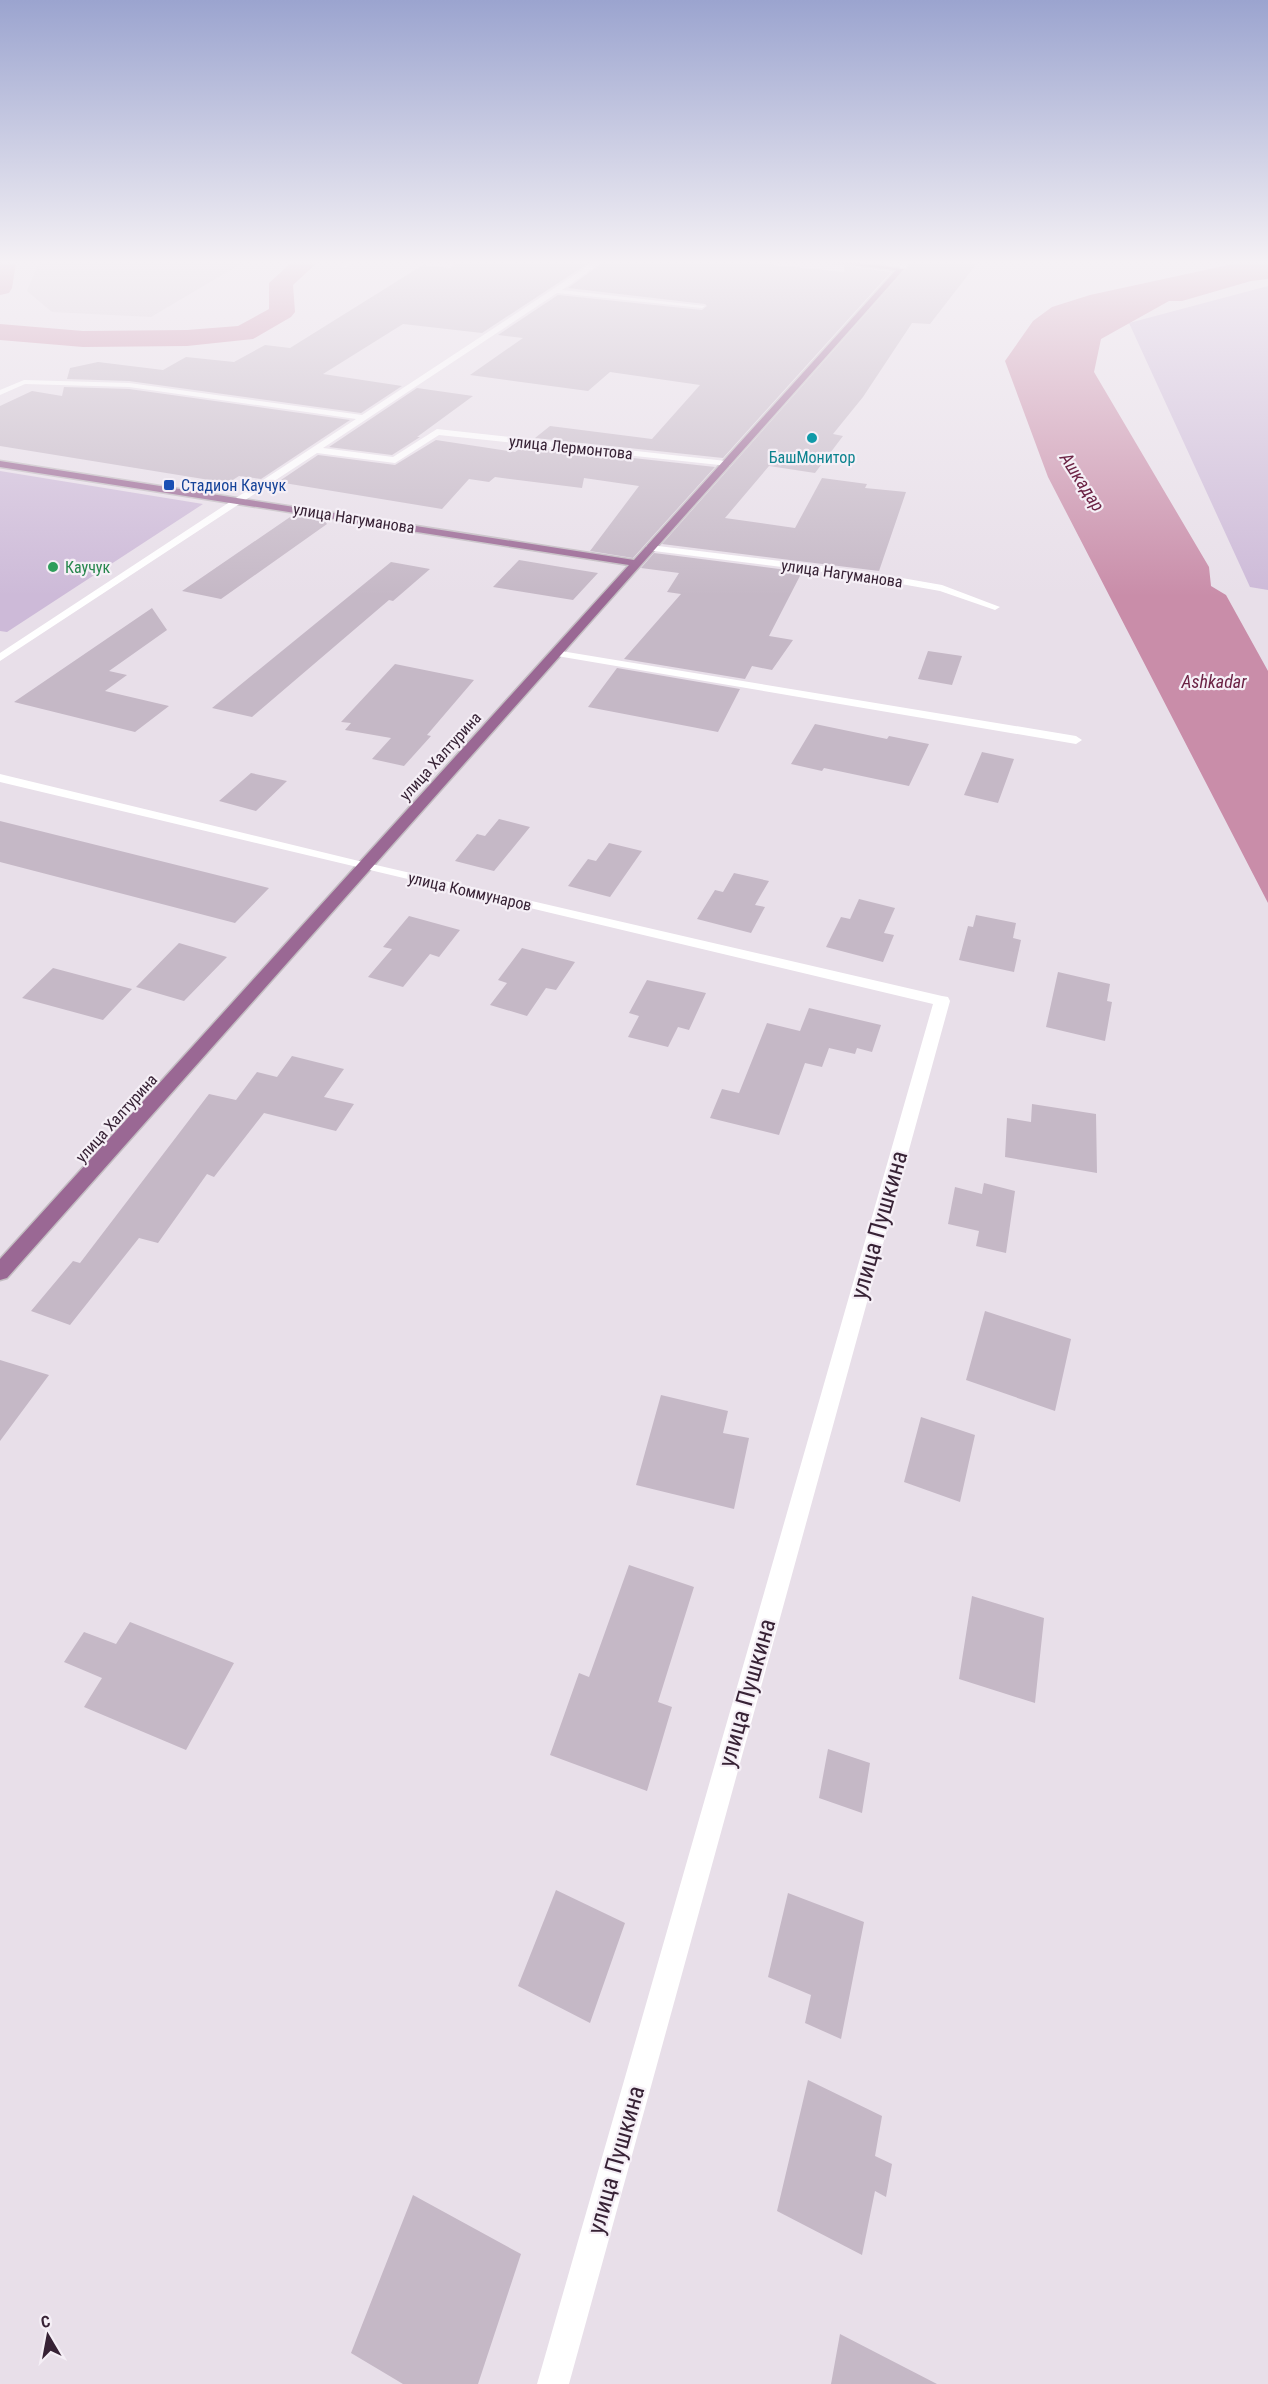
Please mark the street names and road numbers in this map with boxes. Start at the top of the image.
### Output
street label: улица Лермонтова [508,432,634,463]
street label: улица Нагуманова [292,500,416,537]
street label: улица Нагуманова [780,556,904,591]
street label: улица Халтурина [396,708,485,804]
street label: улица Коммунаров [406,868,534,915]
street label: улица Халтурина [72,1070,161,1166]
street label: улица Пушкина [844,1148,914,1302]
street label: улица Пушкина [712,1616,782,1770]
street label: улица Пушкина [581,2083,651,2237]

